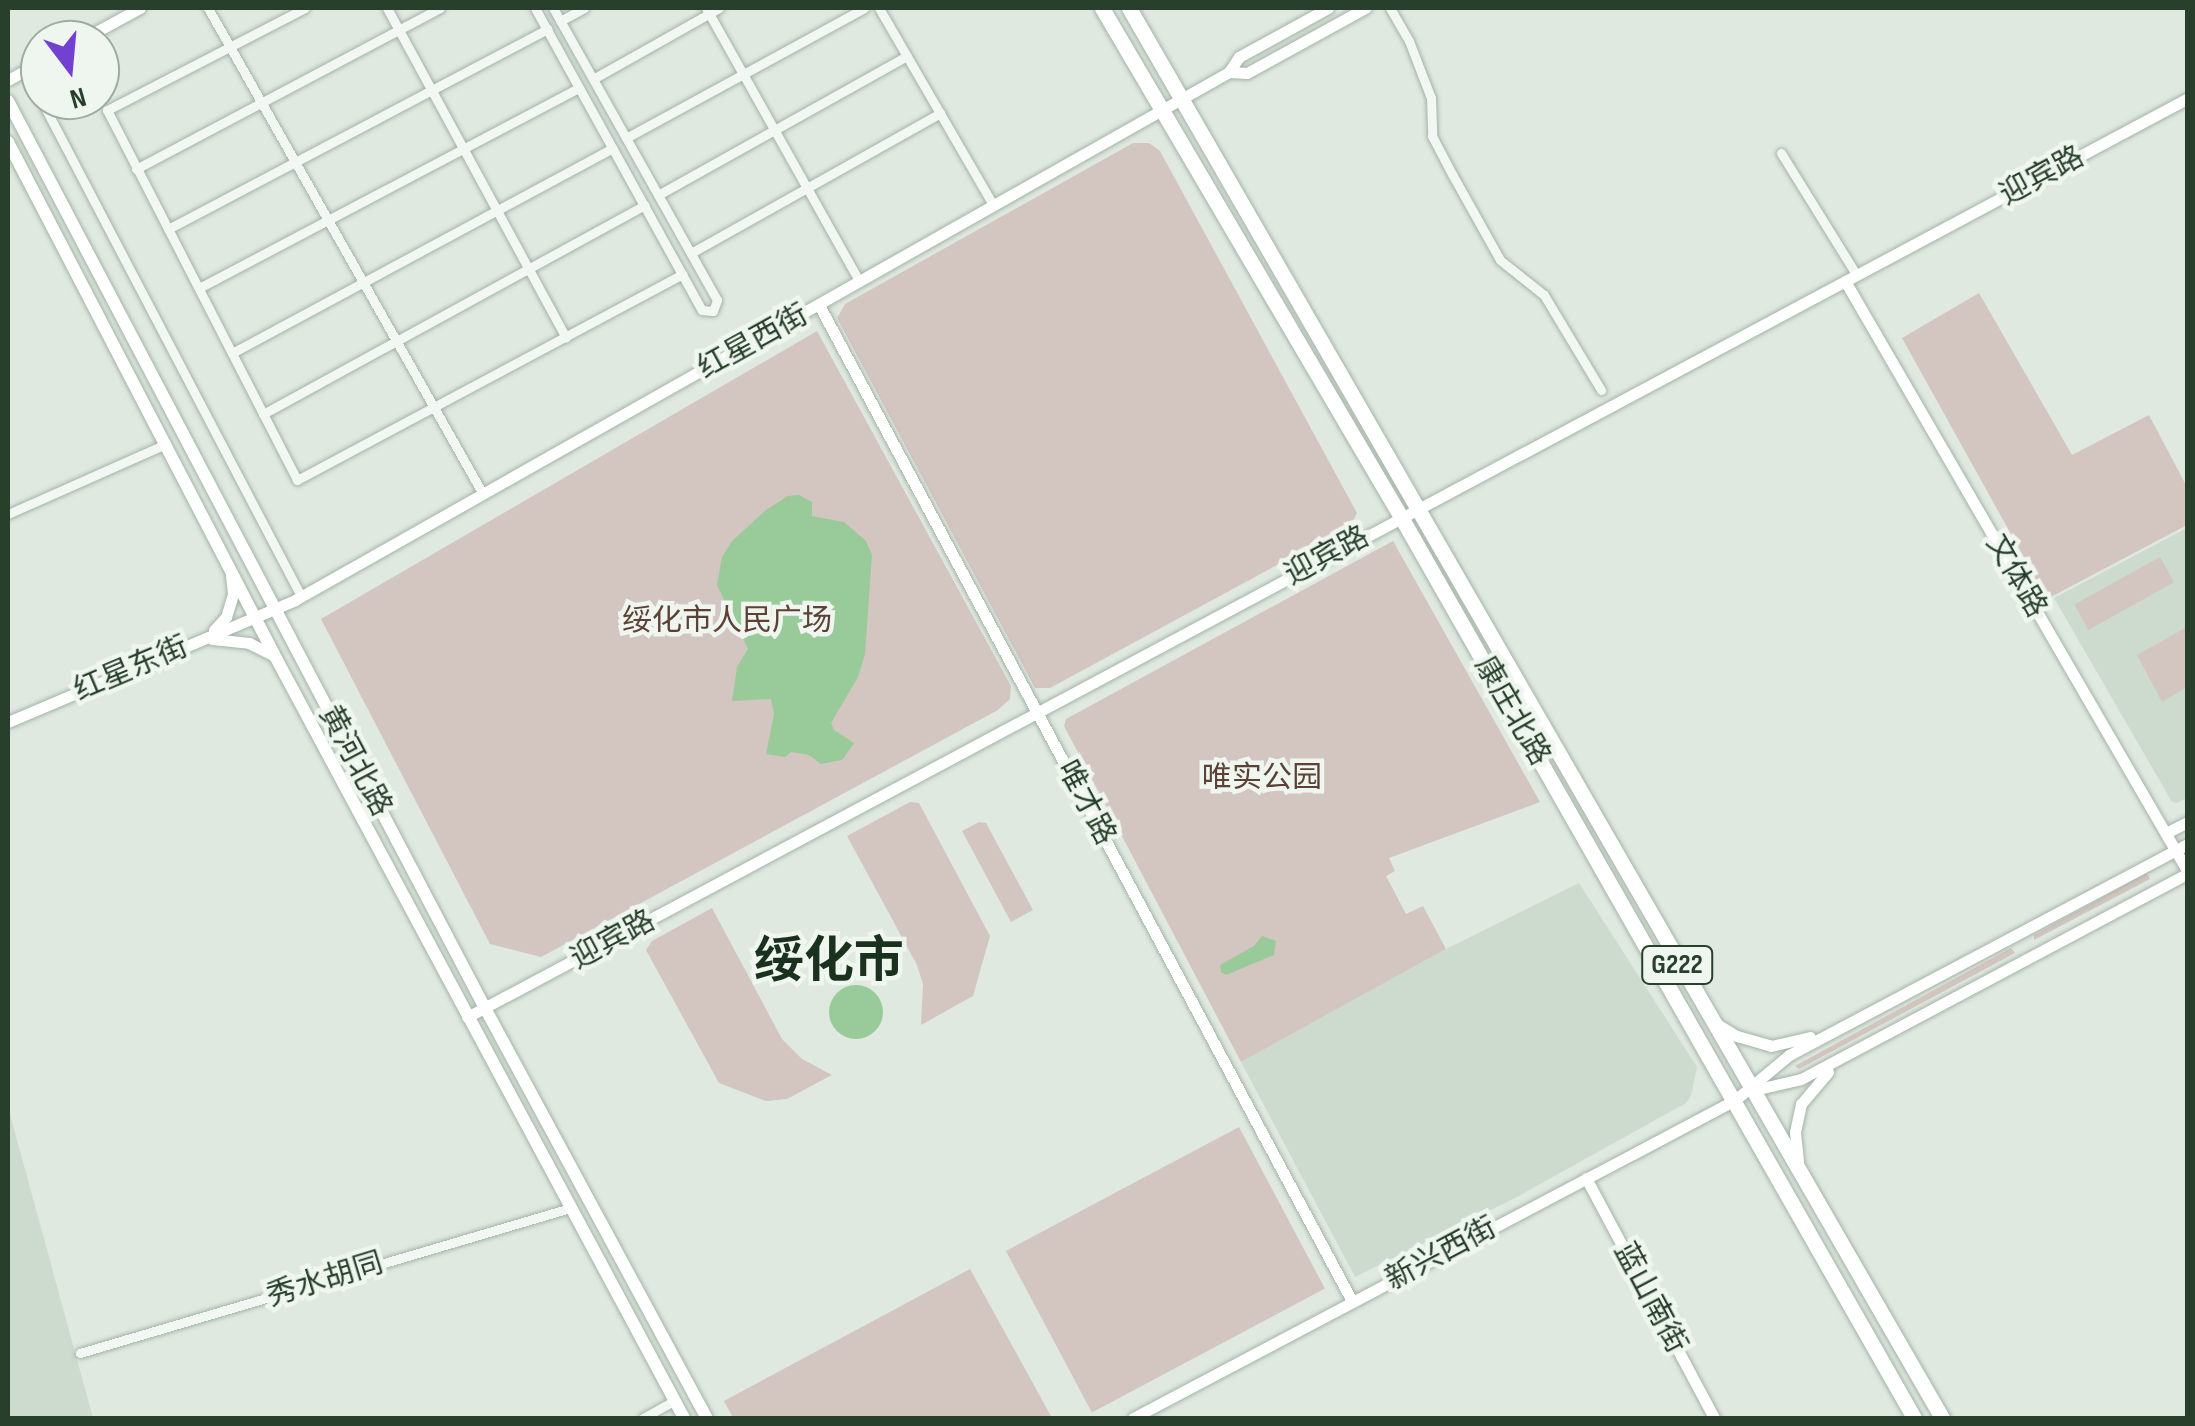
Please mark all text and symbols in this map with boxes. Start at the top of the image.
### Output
north arrow [20,20,120,120]
text: N [66,79,90,115]
street label: 迎宾路 [1994,139,2090,213]
street label: 红星西街 [692,297,814,387]
street label: 迎宾路 [1279,519,1375,593]
street label: 文体路 [1978,528,2054,624]
park label: 绥化市人民广场 [622,603,832,639]
street label: 红星东街 [69,629,193,709]
street label: 康庄北路 [1466,650,1558,772]
street label: 黄河北路 [311,700,399,822]
street label: 唯才路 [1049,755,1123,851]
park label: 唯实公园 [1202,760,1322,796]
street label: 迎宾路 [565,903,661,977]
district label: 绥化市 [754,933,904,993]
road number: G222 [1640,942,1714,988]
street label: 新兴西街 [1380,1210,1502,1298]
street label: 蓝山南街 [1606,1237,1694,1359]
street label: 秀水胡同 [262,1245,388,1315]

